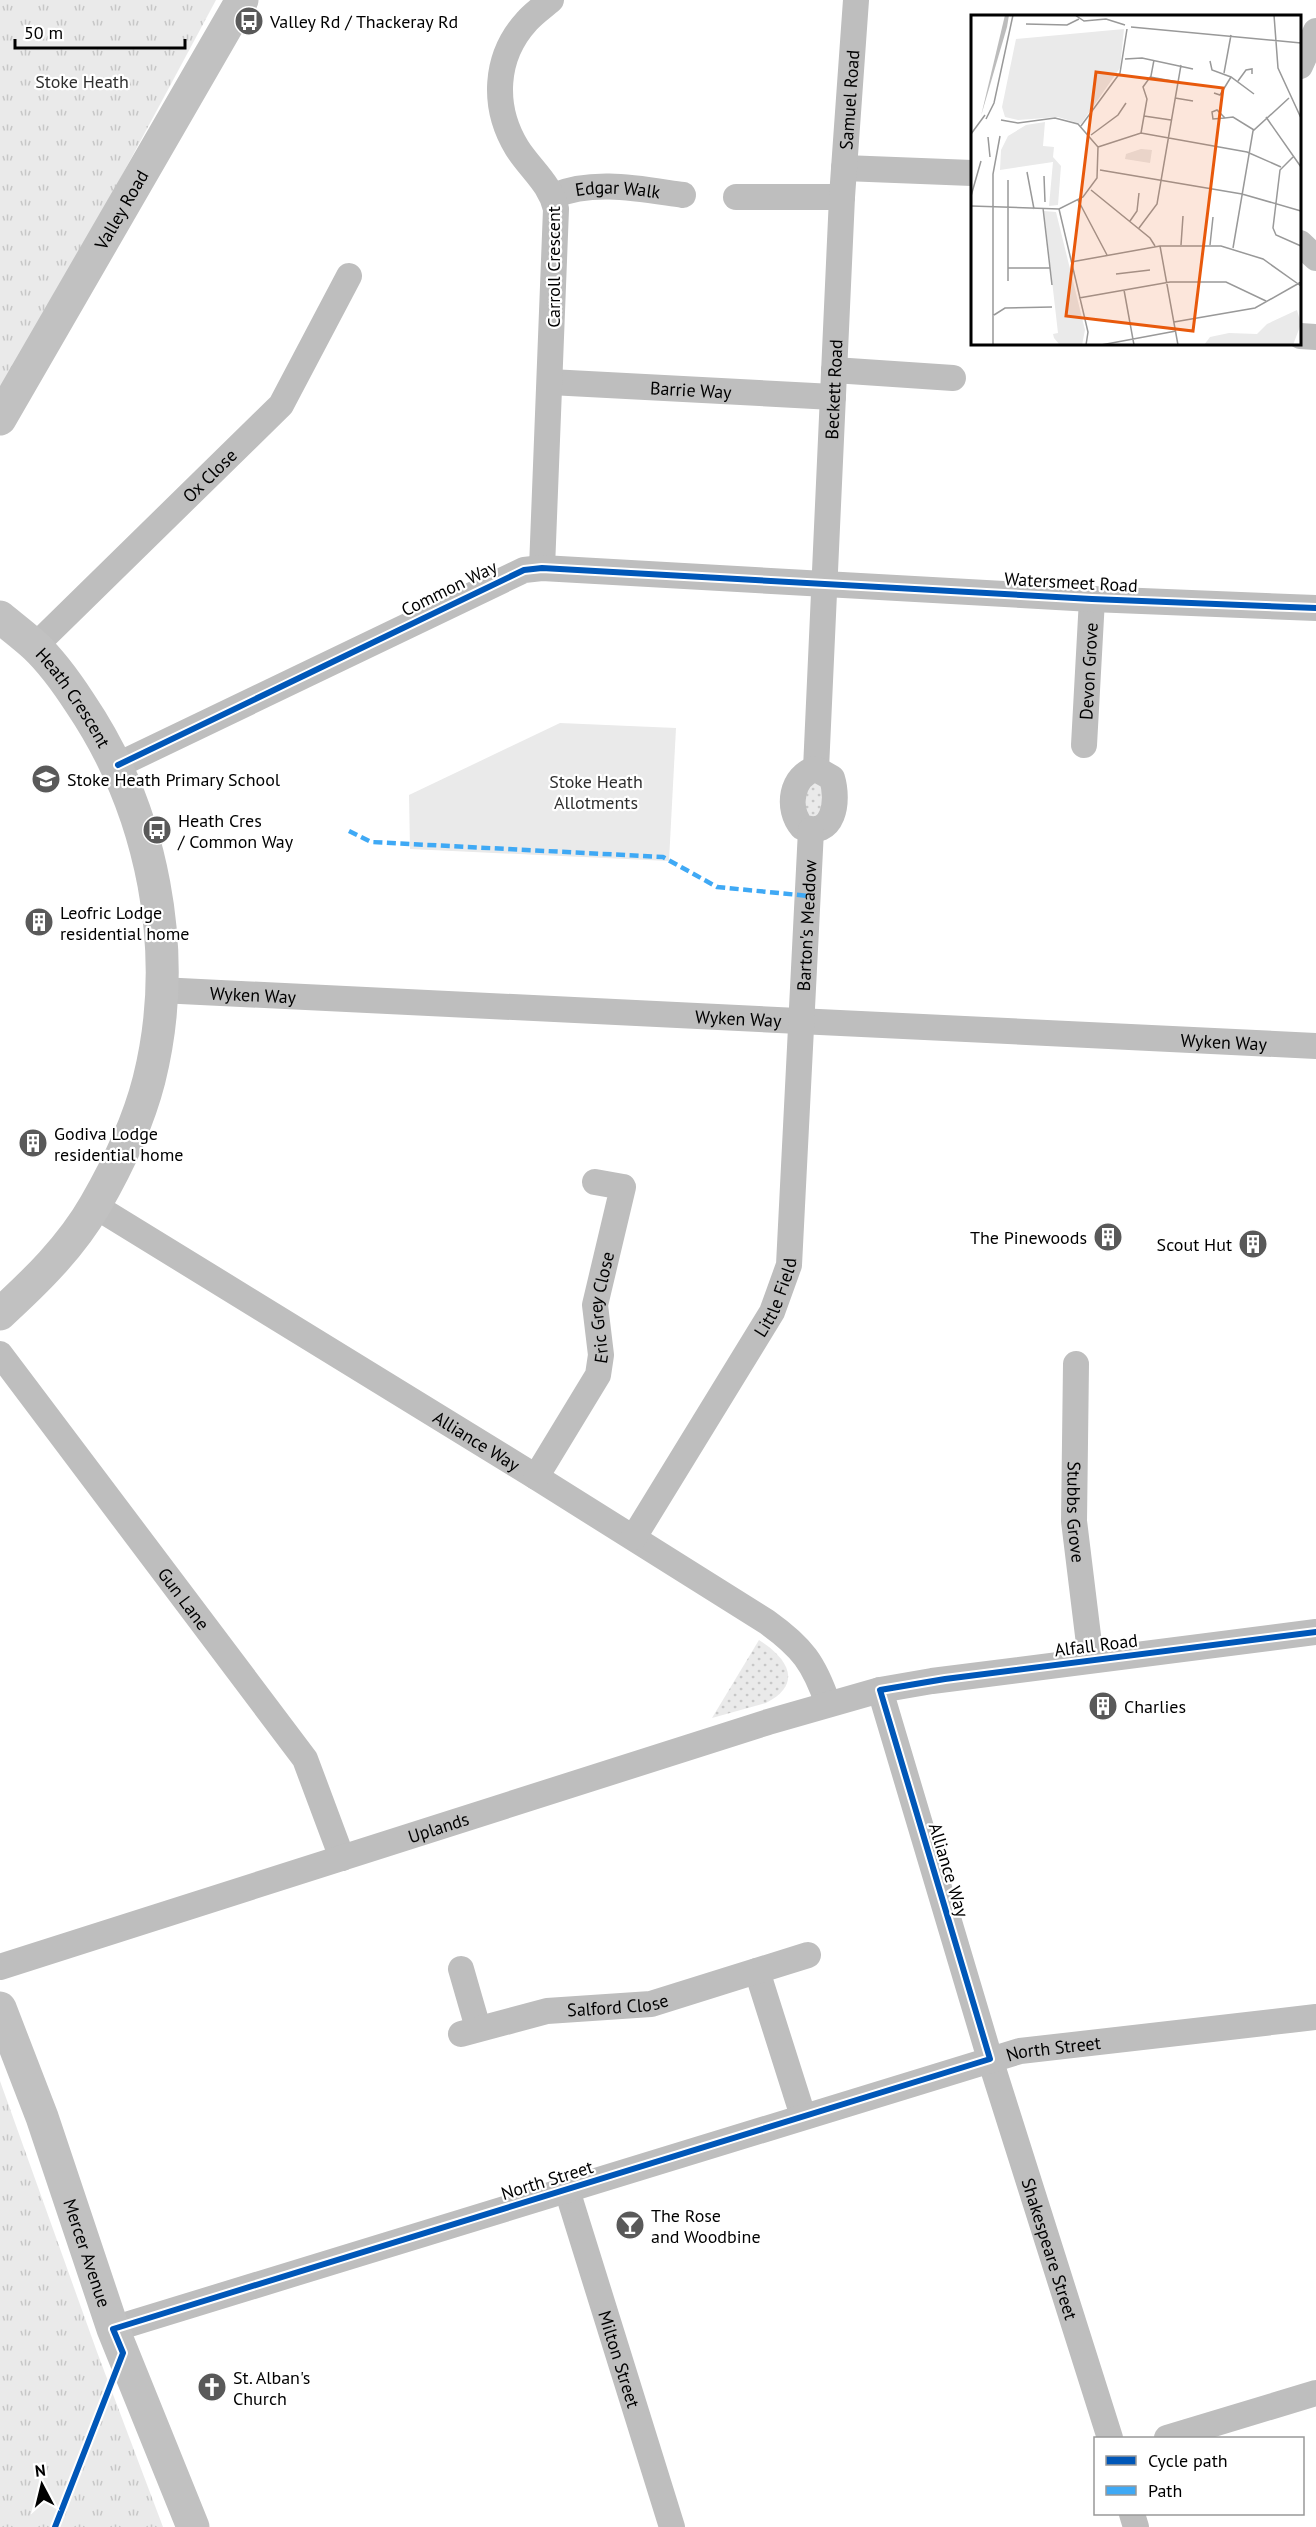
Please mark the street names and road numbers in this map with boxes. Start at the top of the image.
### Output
street label: Samuel Road [834,49,864,151]
street label: Valley Road [89,165,153,254]
street label: Edgar Walk [573,175,662,203]
street label: Carroll Crescent [542,206,565,328]
street label: Beckett Road [819,339,847,440]
street label: Barrie Way [649,376,733,403]
street label: Ox Close [177,443,241,507]
street label: Common Way [397,555,501,621]
street label: Watersmeet Road [1004,567,1138,597]
street label: Devon Grove [1074,622,1102,720]
street label: Heath Crescent [31,642,116,751]
street label: Barton's Meadow [791,858,821,992]
street label: Wyken Way [209,981,297,1008]
street label: Wyken Way [695,1004,783,1032]
street label: Wyken Way [1180,1028,1268,1055]
street label: Eric Grey Close [584,1249,619,1365]
street label: Little Field [748,1257,801,1341]
street label: Alliance Way [429,1405,525,1476]
street label: Stubbs Grove [1062,1461,1090,1564]
street label: Gun Lane [153,1563,215,1634]
street label: Alfall Road [1053,1628,1139,1662]
street label: Uplands [405,1807,472,1848]
street label: Alliance Way [924,1820,974,1921]
street label: Salford Close [566,1988,671,2021]
street label: North Street [1003,2030,1102,2066]
street label: North Street [498,2155,596,2205]
street label: Shakespeare Street [1017,2175,1083,2322]
street label: Mercer Avenue [59,2196,116,2310]
street label: Milton Street [594,2308,646,2410]

